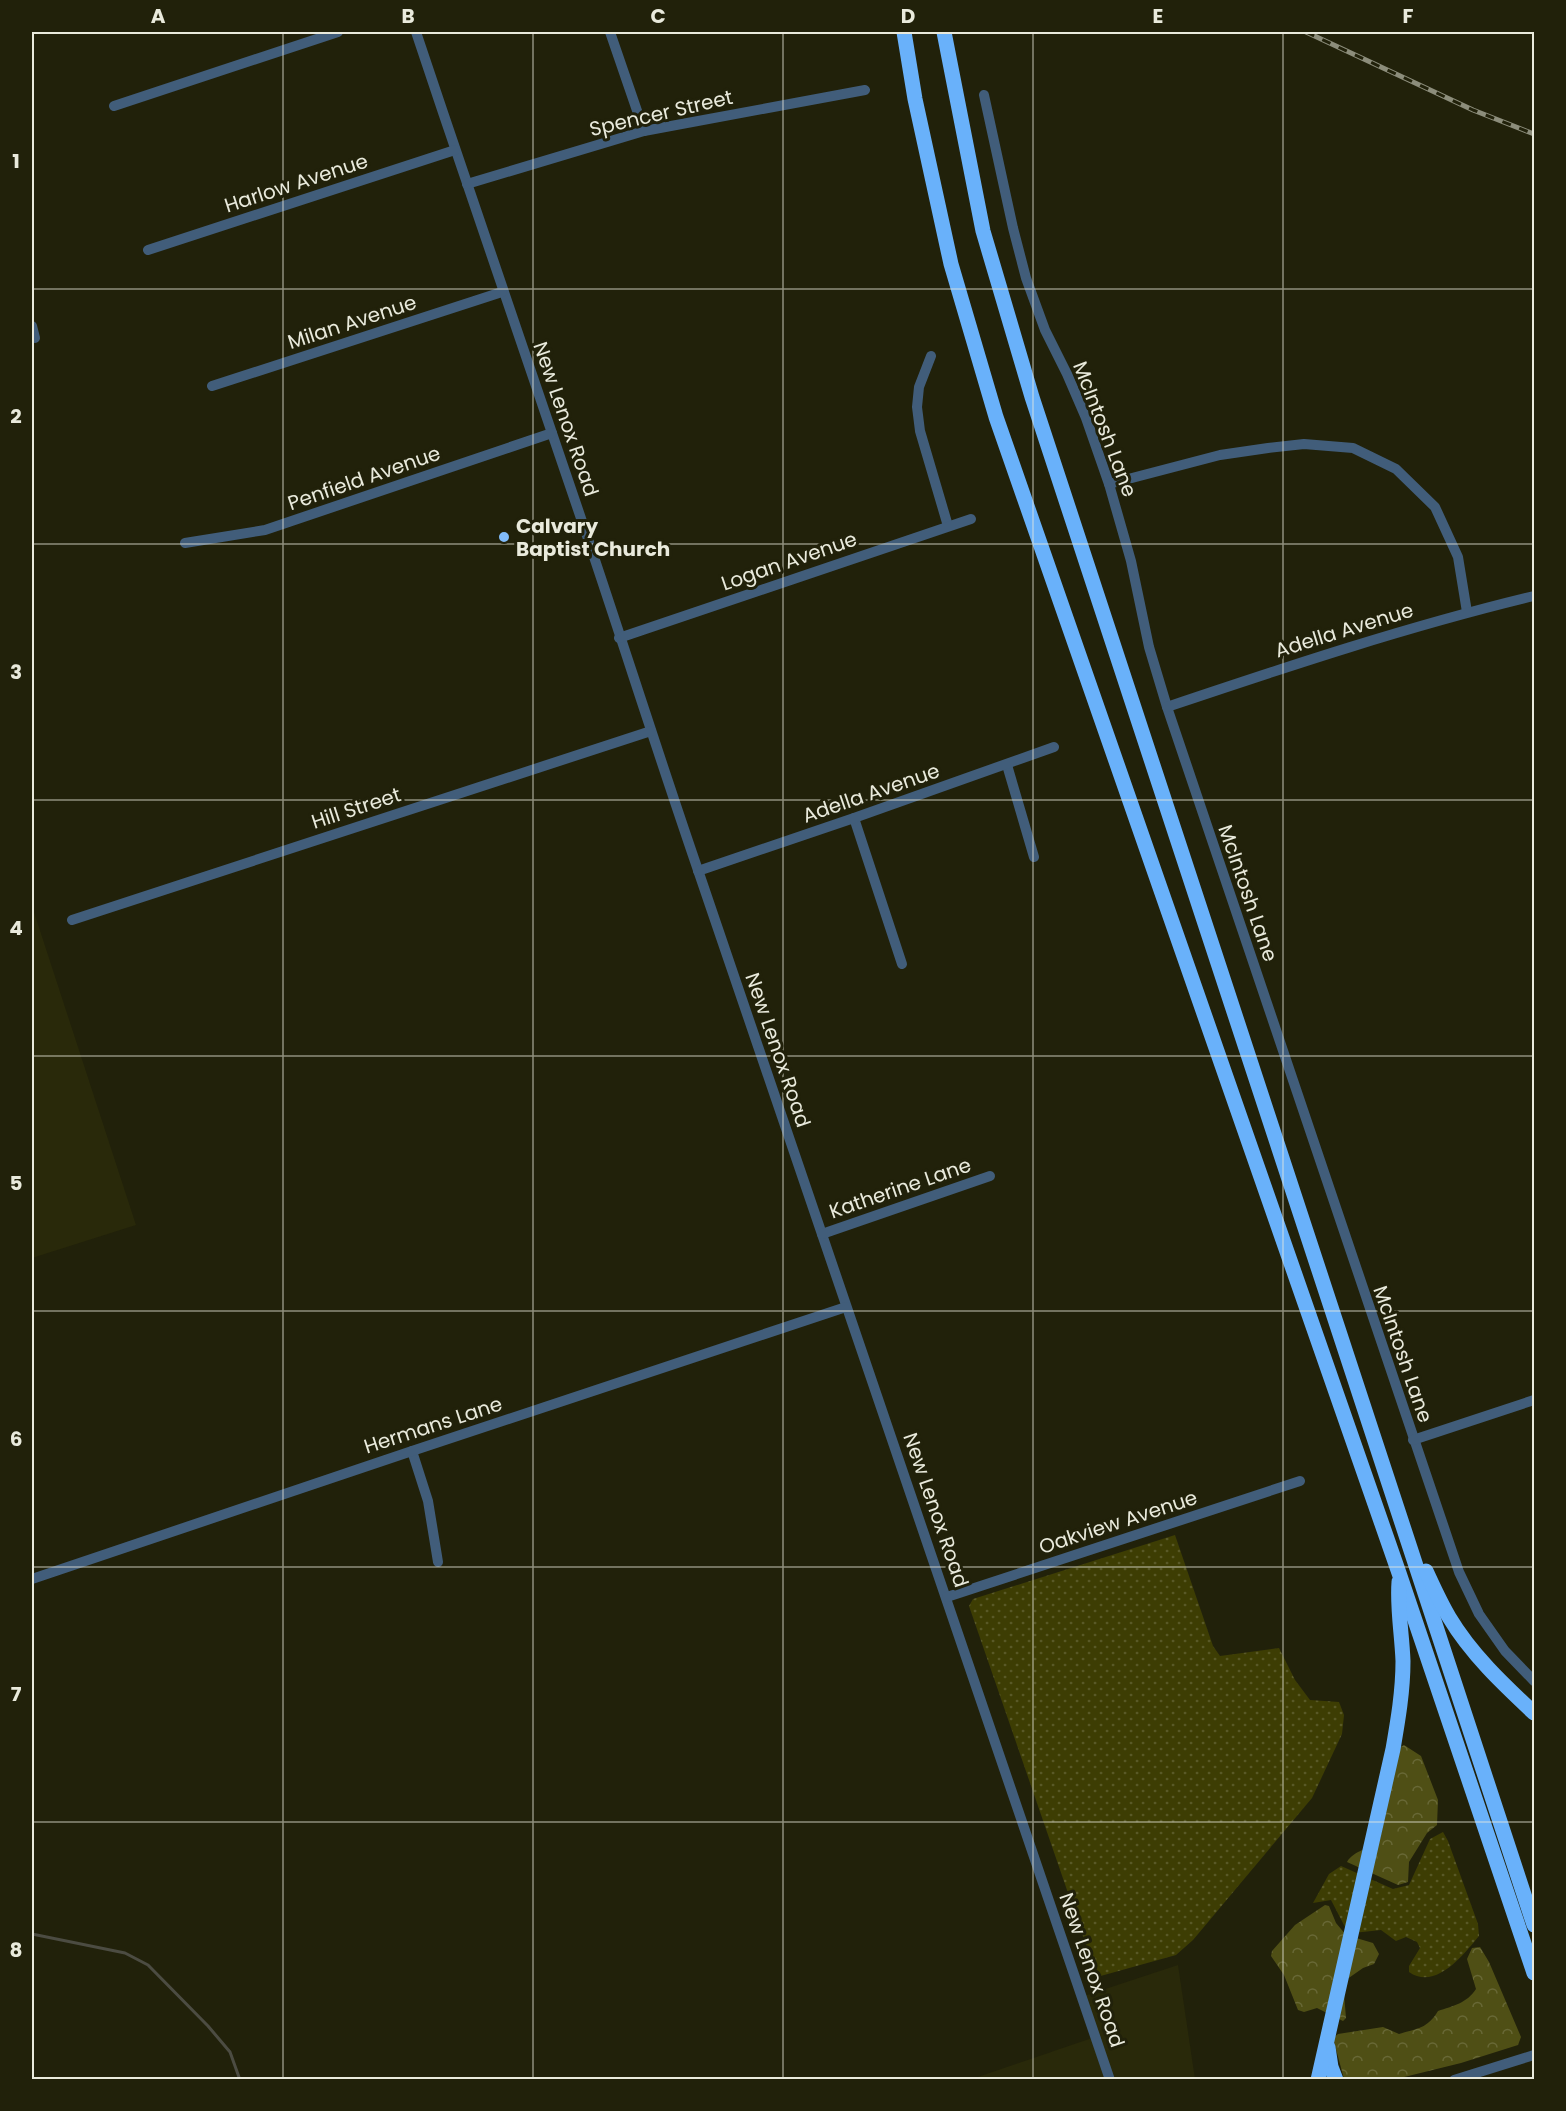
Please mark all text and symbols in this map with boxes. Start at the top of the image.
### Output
text: A [151,2,166,30]
text: B [401,2,415,30]
text: C [650,2,666,30]
text: D [901,2,915,30]
text: E [1153,2,1163,30]
text: F [1403,2,1414,30]
street label: Spencer Street [587,83,735,143]
text: 1 [12,147,20,175]
street label: Harlow Avenue [221,147,371,219]
street label: Milan Avenue [284,288,420,356]
street label: New Lenox Road [526,338,606,500]
street label: McIntosh Lane [1066,357,1144,501]
text: 2 [10,402,22,430]
street label: Penfield Avenue [284,439,444,517]
place label: Calvary Baptist Church [516,512,670,563]
street label: Logan Avenue [717,525,861,597]
marker: Calvary Baptist Church [497,530,511,544]
street label: Adella Avenue [1271,596,1417,664]
text: 3 [10,658,22,686]
street label: Adella Avenue [799,756,943,830]
street label: Hill Street [308,780,404,836]
street label: McIntosh Lane [1211,821,1285,965]
text: 4 [9,914,23,942]
street label: New Lenox Road [738,969,818,1131]
street label: Katherine Lane [825,1151,975,1225]
text: 5 [10,1169,23,1197]
street label: McIntosh Lane [1366,1282,1440,1426]
street label: Hermans Lane [360,1389,506,1461]
text: 6 [10,1425,22,1453]
street label: New Lenox Road [896,1429,976,1591]
street label: Oakview Avenue [1035,1483,1201,1561]
text: 7 [11,1680,22,1708]
street label: New Lenox Road [1052,1889,1132,2051]
text: 8 [10,1936,22,1964]

